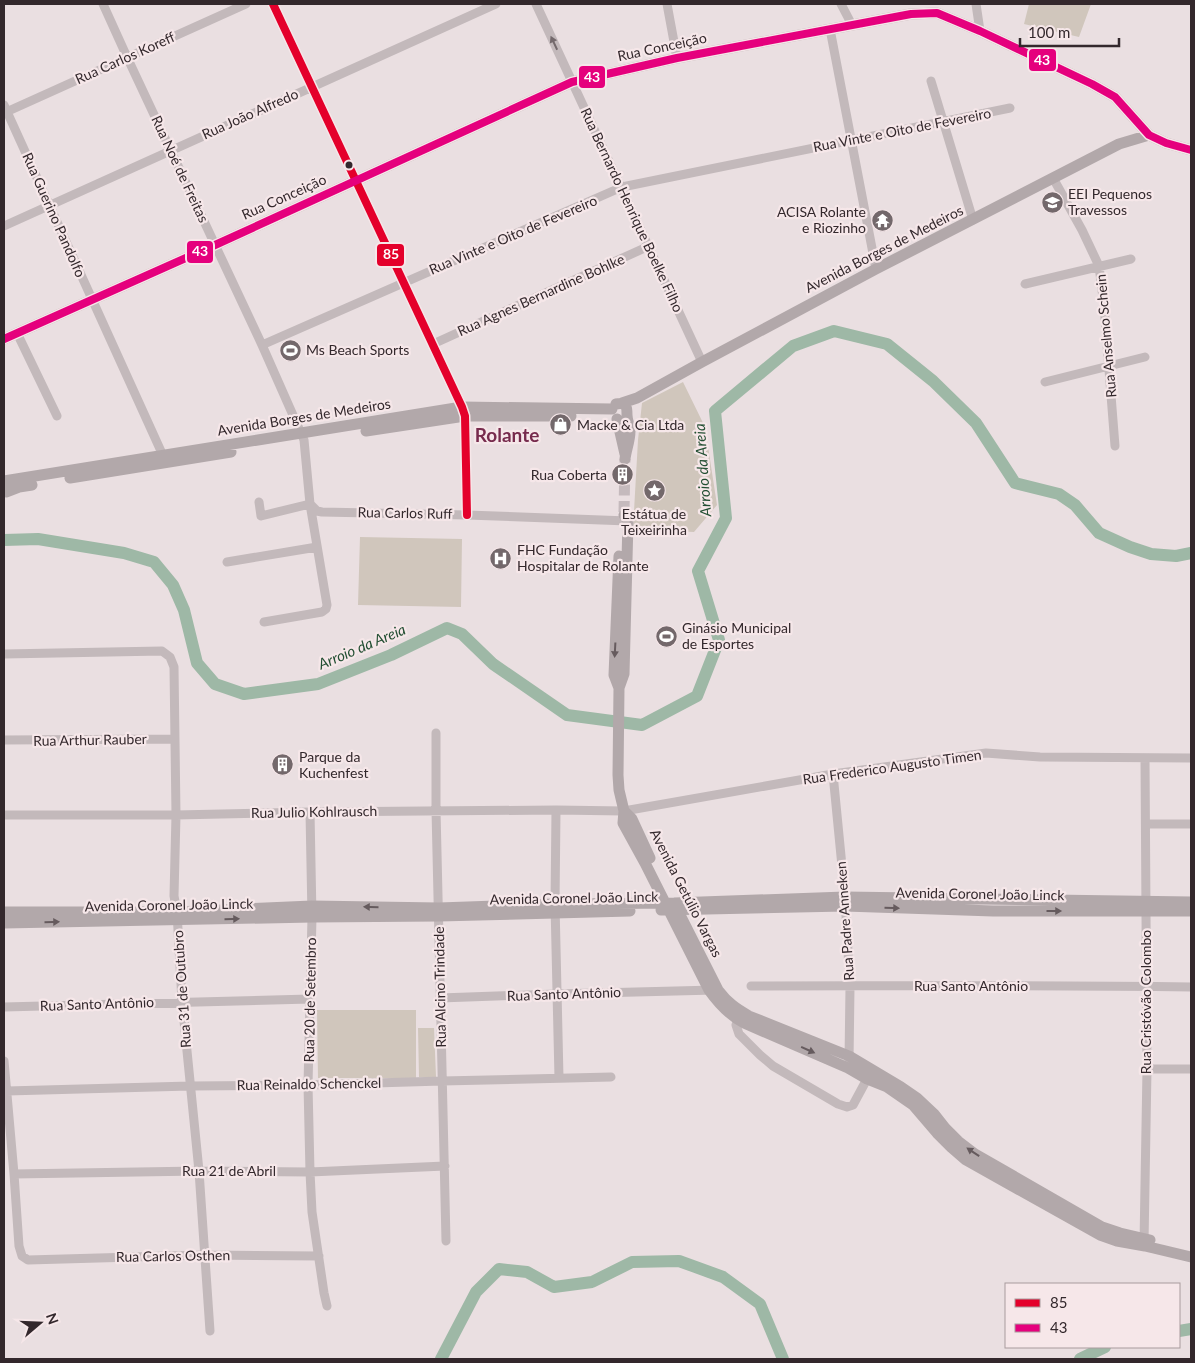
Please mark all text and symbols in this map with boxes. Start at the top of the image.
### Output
scale bar [1020,15,1119,47]
text: 100 m [1028,23,1070,41]
street label: Rua Carlos Koreff [72,28,178,87]
street label: Rua Conceição [616,29,708,64]
one-way arrow [550,36,558,50]
line badge: 43 [1028,48,1057,72]
text: 43 [1034,51,1050,68]
line badge: 43 [578,65,606,89]
text: 43 [584,68,600,85]
street label: Rua João Alfredo [199,85,301,142]
street label: Rua Vinte e Oito de Fevereiro [812,104,992,155]
street label: Rua Bernardo Henrique Boelke Filho [578,105,687,315]
street label: Rua Noé de Freitas [148,113,213,225]
street label: Rua Guerino Pandolfo [19,150,90,280]
unlabelled marker [344,160,354,170]
street label: Rua Conceição [239,170,329,223]
place label: EEI Pequenos Travessos [1068,185,1152,218]
school or university icon: EEI Pequenos Travessos [1040,190,1064,214]
street label: Rua Vinte e Oito de Fevereiro [426,191,599,278]
street label: Avenida Borges de Medeiros [802,201,966,296]
place label: ACISA Rolante e Riozinho [777,203,866,236]
temple icon: ACISA Rolante e Riozinho [870,208,894,232]
line badge: 43 [186,240,214,264]
text: 43 [192,242,208,259]
line badge: 85 [376,243,405,267]
text: 85 [383,245,399,262]
street label: Rua Agnes Bernardine Bohlke [455,250,627,339]
street label: Rua Anselmo Schein [1092,274,1119,399]
sports icon: Ms Beach Sports [278,338,302,362]
place label: Ms Beach Sports [306,341,409,358]
street label: Avenida Borges de Medeiros [216,394,392,439]
shop icon: Macke & Cia Ltda [549,413,573,437]
place label: Macke & Cia Ltda [577,416,684,433]
district label: Rolante [475,423,539,446]
water label: Arroio da Areia [690,423,714,518]
building icon: Rua Coberta [611,463,635,487]
place label: Rua Coberta [531,466,607,483]
place icon: Estátua de Teixeirinha [642,479,666,503]
street label: Rua Carlos Ruff [358,503,453,522]
place label: Estátua de Teixeirinha [621,505,687,538]
place label: FHC Fundação Hospitalar de Rolante [517,541,649,574]
hospital icon: FHC Fundação Hospitalar de Rolante [489,546,513,570]
water label: Arroio da Areia [314,619,408,673]
place label: Ginásio Municipal de Esportes [682,619,791,652]
sports icon: Ginásio Municipal de Esportes [654,624,678,648]
one-way arrow [610,642,618,658]
street label: Rua Arthur Rauber [33,730,147,749]
street label: Rua Frederico Augusto Timen [801,746,982,787]
place label: Parque da Kuchenfest [299,748,368,781]
building icon: Parque da Kuchenfest [271,753,295,777]
street label: Rua Julio Kohlrausch [251,802,377,821]
street label: Avenida Getúlio Vargas [647,826,726,960]
street label: Rua Padre Anneken [832,861,857,981]
street label: Avenida Coronel João Linck [896,884,1065,903]
street label: Avenida Coronel João Linck [489,888,659,907]
street label: Avenida Coronel João Linck [84,895,254,914]
one-way arrow [363,903,379,911]
one-way arrow [884,904,900,912]
one-way arrow [1046,907,1062,915]
one-way arrow [225,915,241,923]
one-way arrow [45,918,61,926]
street label: Rua Alcino Trindade [430,926,449,1048]
street label: Rua 31 de Outubro [169,930,194,1048]
street label: Rua Cristóvão Colombo [1137,930,1154,1074]
street label: Rua 20 de Setembro [300,937,319,1063]
street label: Rua Santo Antônio [914,977,1028,994]
street label: Rua Santo Antônio [507,983,621,1004]
street label: Rua Santo Antônio [40,993,154,1014]
one-way arrow [801,1047,815,1055]
street label: Rua Reinaldo Schenckel [237,1074,381,1093]
one-way arrow [967,1147,980,1157]
street label: Rua 21 de Abril [182,1162,276,1179]
street label: Rua Carlos Osthen [116,1246,230,1265]
legend [1005,1283,1180,1348]
text: 85 [1050,1293,1067,1311]
north arrow [15,1298,65,1348]
text: N [43,1311,63,1326]
text: 43 [1050,1318,1067,1336]

